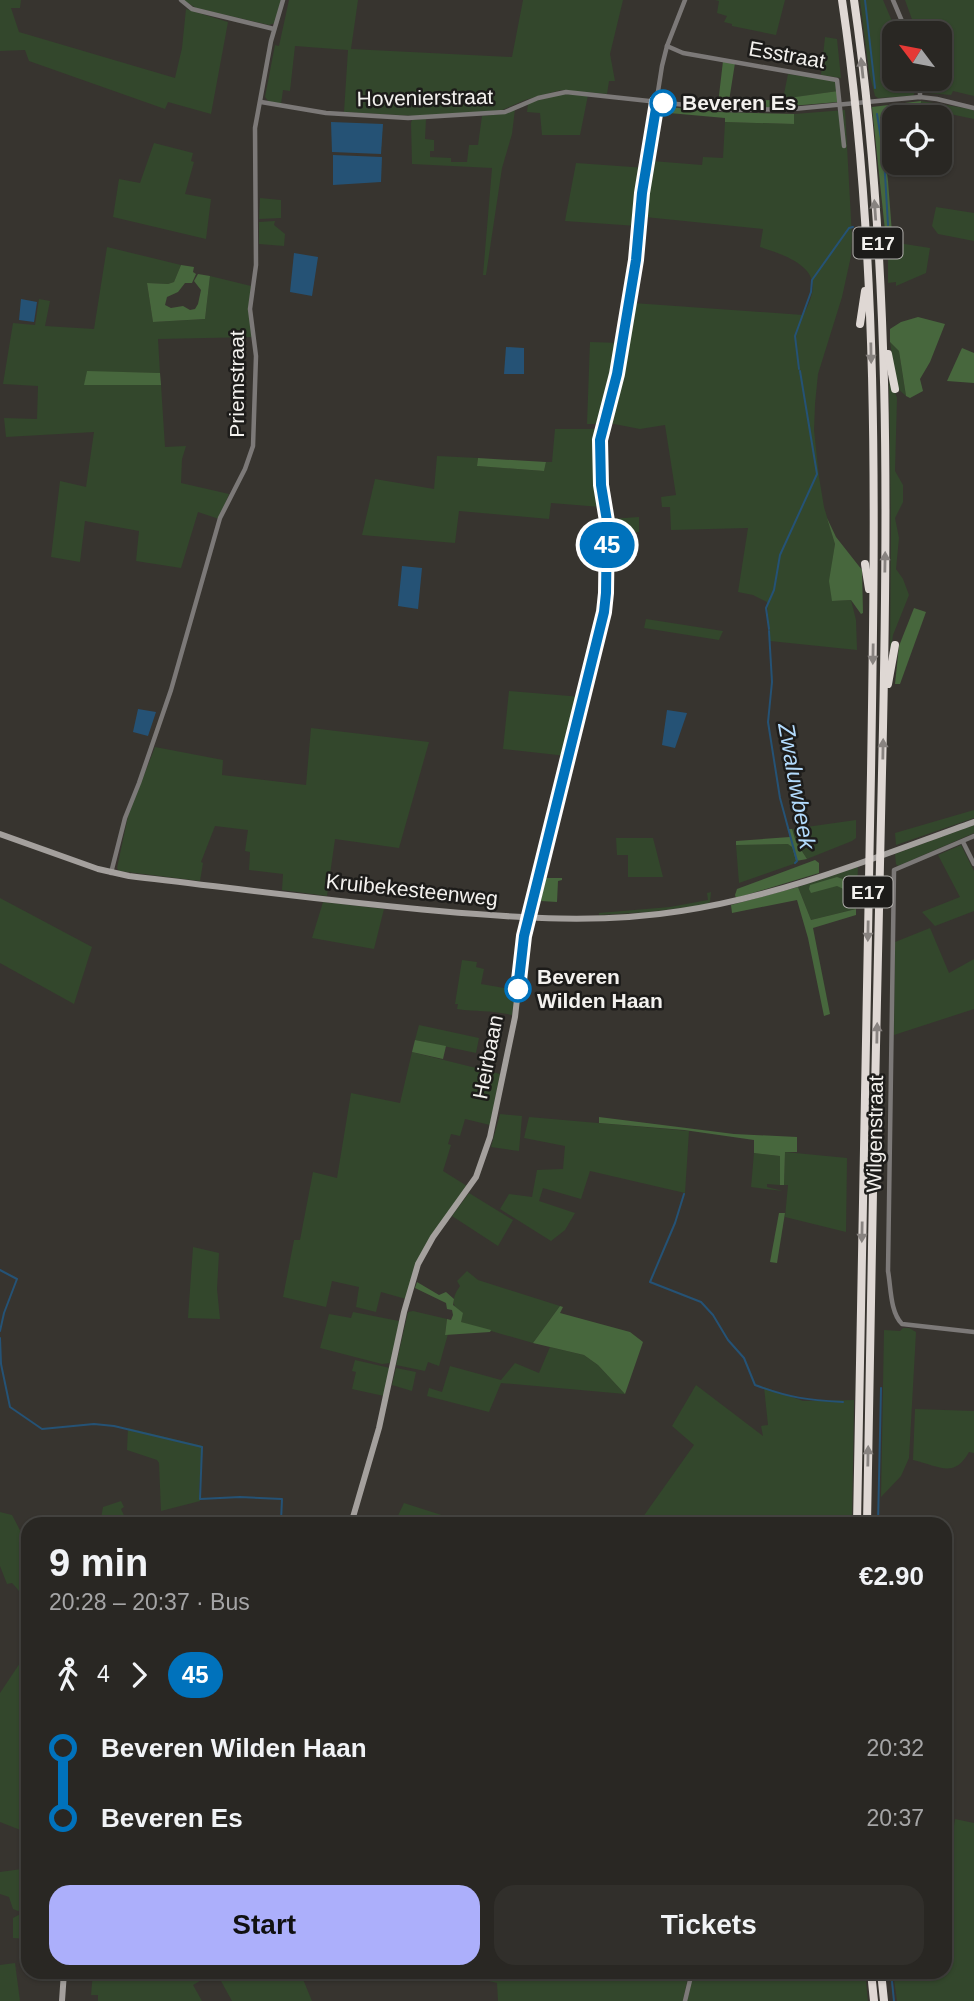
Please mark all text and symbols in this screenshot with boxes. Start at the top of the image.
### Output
north arrow [882,21,952,91]
map controls [882,21,952,175]
street label: Esstraat [747,36,827,73]
one-way arrow [856,57,867,79]
street label: Hovenierstraat [357,85,494,110]
marker: Beveren Es [650,90,676,116]
place label: Beveren Es [682,91,796,114]
button: locate [882,105,952,175]
one-way arrow [869,198,880,220]
road number: E17 [854,228,903,258]
street label: Priemstraat [225,330,248,438]
one-way arrow [865,342,877,364]
line badge: 45 [576,522,638,568]
text: 45 [594,531,620,558]
one-way arrow [879,551,891,573]
one-way arrow [867,643,878,665]
water label: Zwaluwbeek [773,720,821,853]
one-way arrow [877,737,889,759]
street label: Kruibekesteenweg [325,869,499,910]
road number: E17 [844,876,892,908]
one-way arrow [862,920,874,942]
place label: Beveren Wilden Haan [537,965,663,1012]
marker: Beveren Wilden Haan [505,976,531,1002]
street label: Heirbaan [468,1013,507,1101]
one-way arrow [871,1021,882,1043]
street label: Wilgenstraat [862,1075,887,1193]
one-way arrow [857,1221,868,1243]
one-way arrow [862,1445,874,1467]
text: 9 min [49,1542,148,1584]
text: €2.90 [859,1561,924,1591]
text: 20:28 – 20:37 · Bus [49,1589,250,1615]
icon: walk [49,1656,87,1694]
icon: forward [120,1656,158,1694]
text: 4 [97,1661,110,1687]
text: 45 [182,1661,209,1688]
text: Beveren Wilden Haan [101,1733,367,1763]
text: 20:32 [866,1735,924,1761]
text: Beveren Es [101,1803,243,1833]
text: 20:37 [866,1805,924,1831]
button: Start [49,1885,480,1965]
button: Tickets [494,1885,924,1965]

